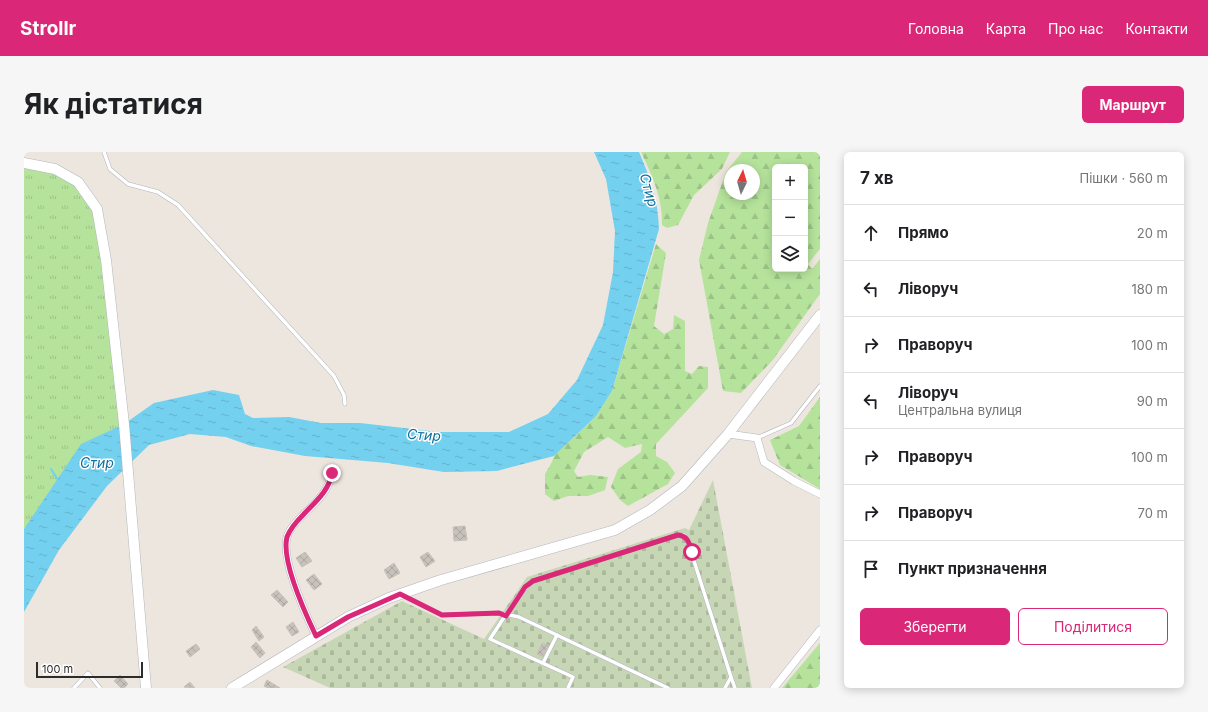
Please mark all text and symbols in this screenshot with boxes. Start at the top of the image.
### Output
text: Strollr [20,17,76,40]
text: Головна [908,20,964,37]
text: Карта [986,20,1026,37]
text: Про нас [1048,20,1103,37]
text: Контакти [1125,20,1188,37]
button: Маршрут [1082,86,1184,123]
text: Як дістатися [24,87,203,121]
north arrow [724,164,760,200]
map controls [772,164,808,272]
button: + [772,164,808,200]
text: 7 хв [860,168,894,188]
text: Пішки · 560 m [1080,170,1168,186]
water label: Стир [637,171,662,208]
button: − [772,200,808,236]
icon: ahead [860,222,882,244]
text: Прямо [898,223,949,242]
text: 20 m [1137,225,1168,241]
button: layers [772,236,808,272]
icon: left [860,278,882,300]
text: Ліворуч [898,279,958,298]
text: 180 m [1131,281,1168,297]
icon: right [860,334,882,356]
text: Праворуч [898,335,972,354]
text: 100 m [1131,337,1168,353]
text: Ліворуч [898,383,958,402]
icon: left [860,390,882,412]
text: 90 m [1137,393,1168,409]
text: Центральна вулиця [898,402,1022,418]
water label: Стир [407,425,442,444]
icon: right [860,446,882,468]
text: Праворуч [898,447,972,466]
text: 100 m [1131,449,1168,465]
water label: Стир [80,454,114,471]
route end [323,464,341,482]
icon: right [860,502,882,524]
text: Праворуч [898,503,972,522]
text: 70 m [1138,505,1168,521]
route start [683,543,701,561]
icon: arrive [860,558,882,580]
text: Пункт призначення [898,559,1047,578]
button: Зберегти [860,608,1010,645]
button: Поділитися [1018,608,1168,645]
scale bar [36,660,143,679]
text: 100 m [42,662,73,676]

